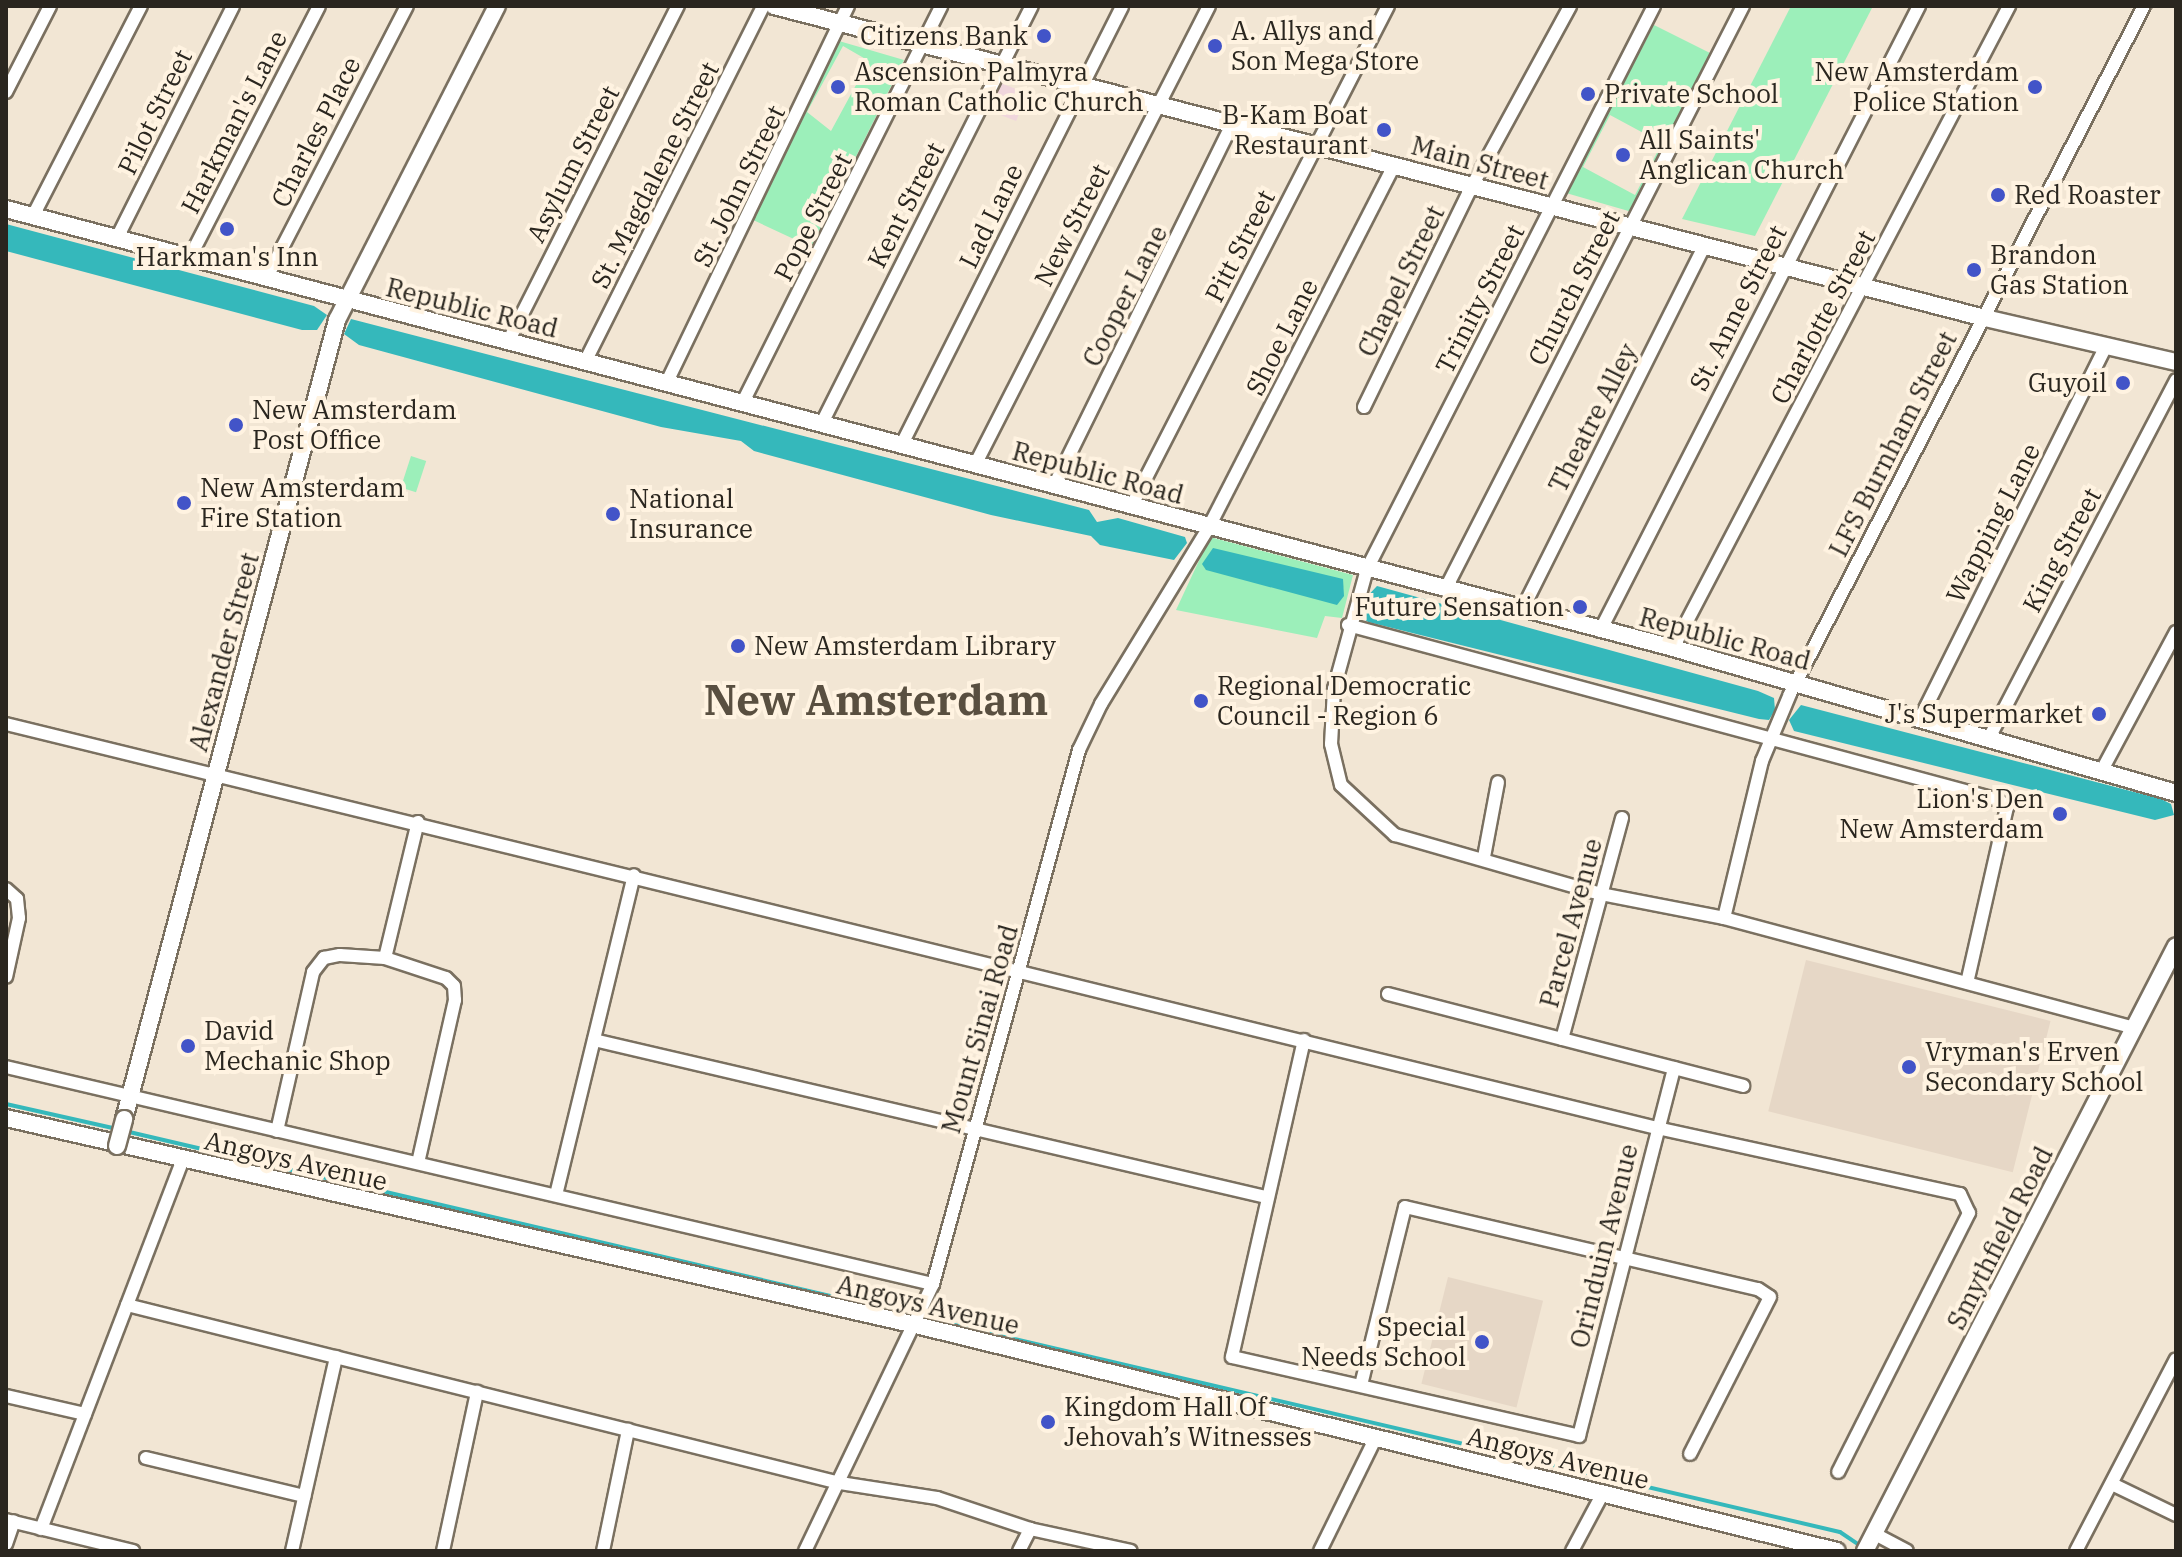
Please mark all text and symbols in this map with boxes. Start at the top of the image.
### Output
place label: A. Allys and Son Mega Store [1231,15,1419,76]
place label: Citizens Bank [860,20,1028,52]
street label: Harkman's Lane [174,25,294,219]
marker: Citizens Bank [1035,27,1053,45]
marker: A. Allys and Son Mega Store [1206,37,1224,55]
street label: Pilot Street [111,44,199,180]
street label: Charles Place [265,52,367,212]
place label: Ascension Palmyra Roman Catholic Church [854,56,1144,118]
place label: New Amsterdam Police Station [1814,56,2019,118]
street label: St. Magdalene Street [584,57,726,293]
marker: Ascension Palmyra Roman Catholic Church [829,78,847,96]
place label: Private School [1604,78,1779,110]
marker: New Amsterdam Police Station [2026,78,2044,96]
street label: Asylum Street [520,80,626,248]
marker: Private School [1579,85,1597,103]
place label: B-Kam Boat Restaurant [1222,99,1368,160]
street label: St. John Street [686,100,792,272]
marker: B-Kam Boat Restaurant [1375,121,1393,139]
place label: All Saints' Anglican Church [1639,124,1844,186]
street label: Main Street [1408,130,1552,196]
street label: Kent Street [861,137,951,273]
marker: All Saints' Anglican Church [1614,146,1632,164]
street label: Pope Street [767,148,859,286]
street label: Lad Lane [953,159,1029,273]
street label: New Street [1028,159,1116,291]
place label: Red Roaster [2014,179,2160,211]
street label: Pitt Street [1198,185,1282,307]
marker: Red Roaster [1989,186,2007,204]
street label: Chapel Street [1351,200,1451,362]
street label: Church Street [1522,205,1626,371]
street label: Trinity Street [1429,219,1531,379]
marker: Harkman's Inn [218,220,236,238]
street label: Cooper Lane [1076,220,1174,372]
street label: St. Anne Street [1683,220,1793,396]
street label: Charlotte Street [1764,225,1882,409]
place label: Brandon Gas Station [1990,239,2129,300]
place label: Harkman's Inn [135,241,319,273]
marker: Brandon Gas Station [1965,261,1983,279]
street label: Republic Road [383,272,561,344]
street label: Shoe Lane [1239,274,1325,400]
street label: LFS Burnham Street [1823,326,1963,562]
street label: Theatre Alley [1542,338,1644,498]
place label: Guyoil [2028,367,2107,399]
marker: Guyoil [2114,374,2132,392]
place label: New Amsterdam Post Office [252,394,457,456]
marker: New Amsterdam Post Office [227,416,245,434]
street label: Republic Road [1009,435,1187,511]
street label: Wapping Lane [1939,438,2047,608]
place label: New Amsterdam Fire Station [200,472,405,534]
street label: King Street [2016,482,2108,618]
place label: National Insurance [629,483,753,544]
marker: New Amsterdam Fire Station [175,494,193,512]
marker: National Insurance [604,505,622,523]
street label: Alexander Street [182,549,266,755]
place label: Future Sensation [1354,591,1564,623]
marker: Future Sensation [1571,598,1589,616]
street label: Republic Road [1636,601,1814,677]
place label: New Amsterdam Library [754,630,1056,662]
marker: New Amsterdam Library [729,637,747,655]
place label: Regional Democratic Council - Region 6 [1217,670,1471,732]
district label: New Amsterdam [704,675,1048,725]
marker: Regional Democratic Council - Region 6 [1192,692,1210,710]
place label: J's Supermarket [1885,698,2083,730]
marker: J's Supermarket [2090,705,2108,723]
place label: Lion's Den New Amsterdam [1839,783,2044,844]
marker: Lion's Den New Amsterdam [2051,805,2069,823]
street label: Parcel Avenue [1533,835,1609,1011]
street label: Mount Sinai Road [935,921,1025,1137]
place label: David Mechanic Shop [204,1015,391,1076]
place label: Vryman's Erven Secondary School [1925,1036,2143,1098]
marker: David Mechanic Shop [179,1037,197,1055]
marker: Vryman's Erven Secondary School [1900,1058,1918,1076]
street label: Angoys Avenue [202,1125,390,1197]
street label: Orinduin Avenue [1564,1141,1644,1351]
street label: Smythfield Road [1940,1141,2060,1335]
street label: Angoys Avenue [834,1269,1022,1341]
place label: Special Needs School [1301,1311,1466,1372]
marker: Special Needs School [1473,1333,1491,1351]
place label: Kingdom Hall Of Jehovah’s Witnesses [1064,1391,1312,1452]
marker: Kingdom Hall Of Jehovah’s Witnesses [1039,1413,1057,1431]
street label: Angoys Avenue [1464,1420,1652,1496]

